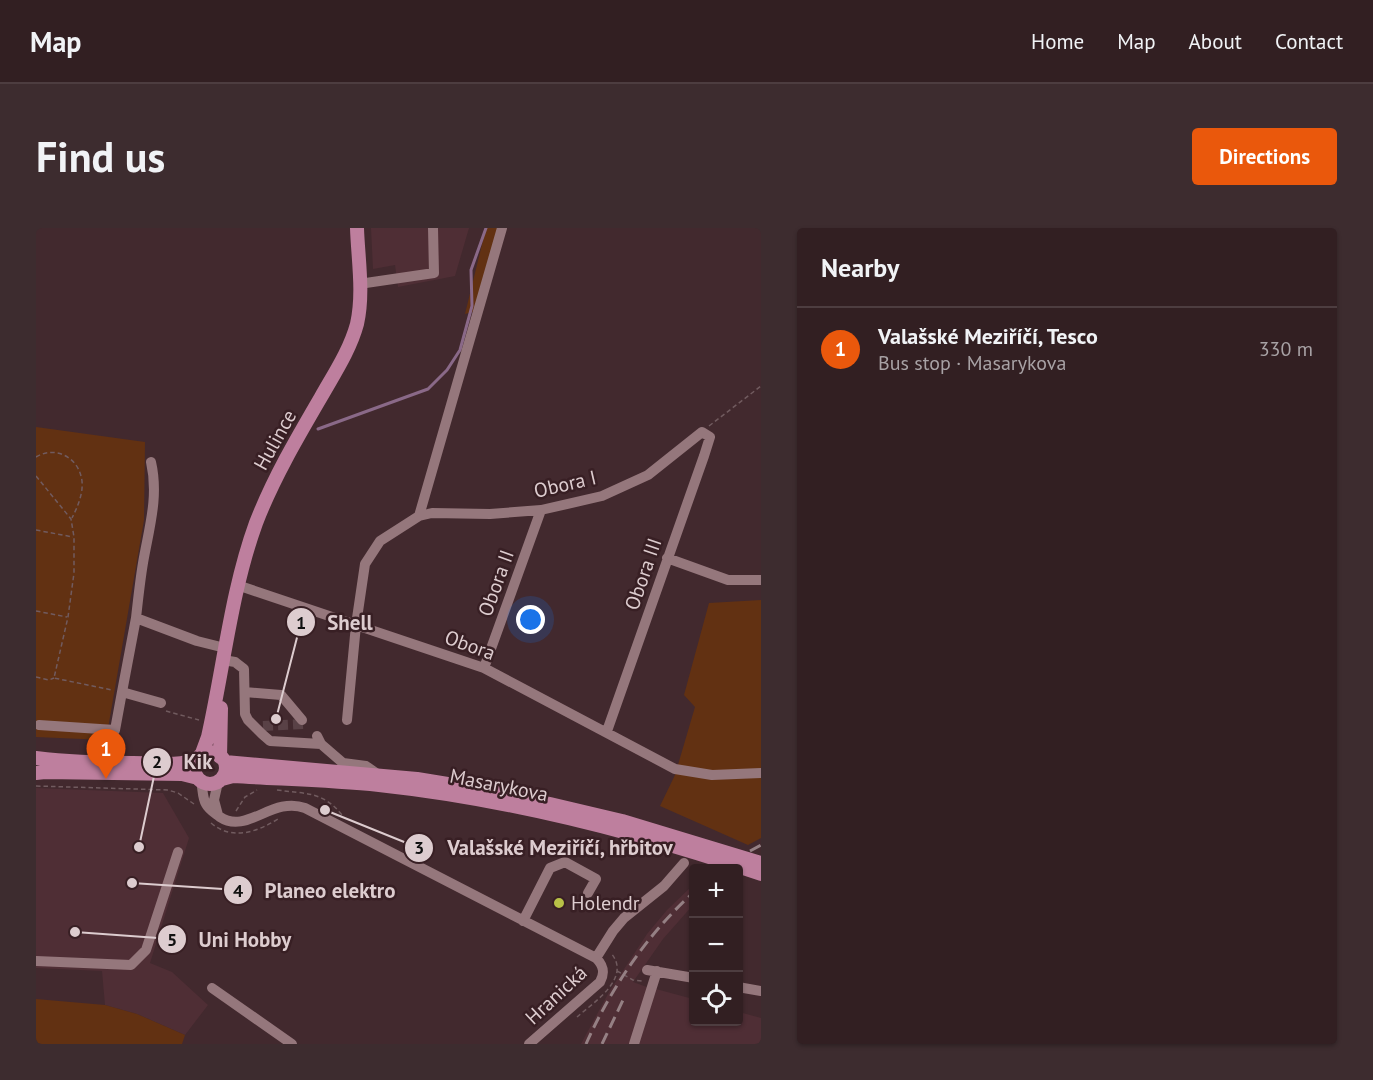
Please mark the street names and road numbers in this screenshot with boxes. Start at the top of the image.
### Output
street label: Hulince [248,405,302,475]
street label: Obora I [531,464,599,504]
street label: Obora III [619,534,667,614]
street label: Obora II [472,546,520,620]
street label: Obora [441,624,499,666]
street label: Masarykova [448,763,550,807]
street label: Hranická [520,960,592,1030]

